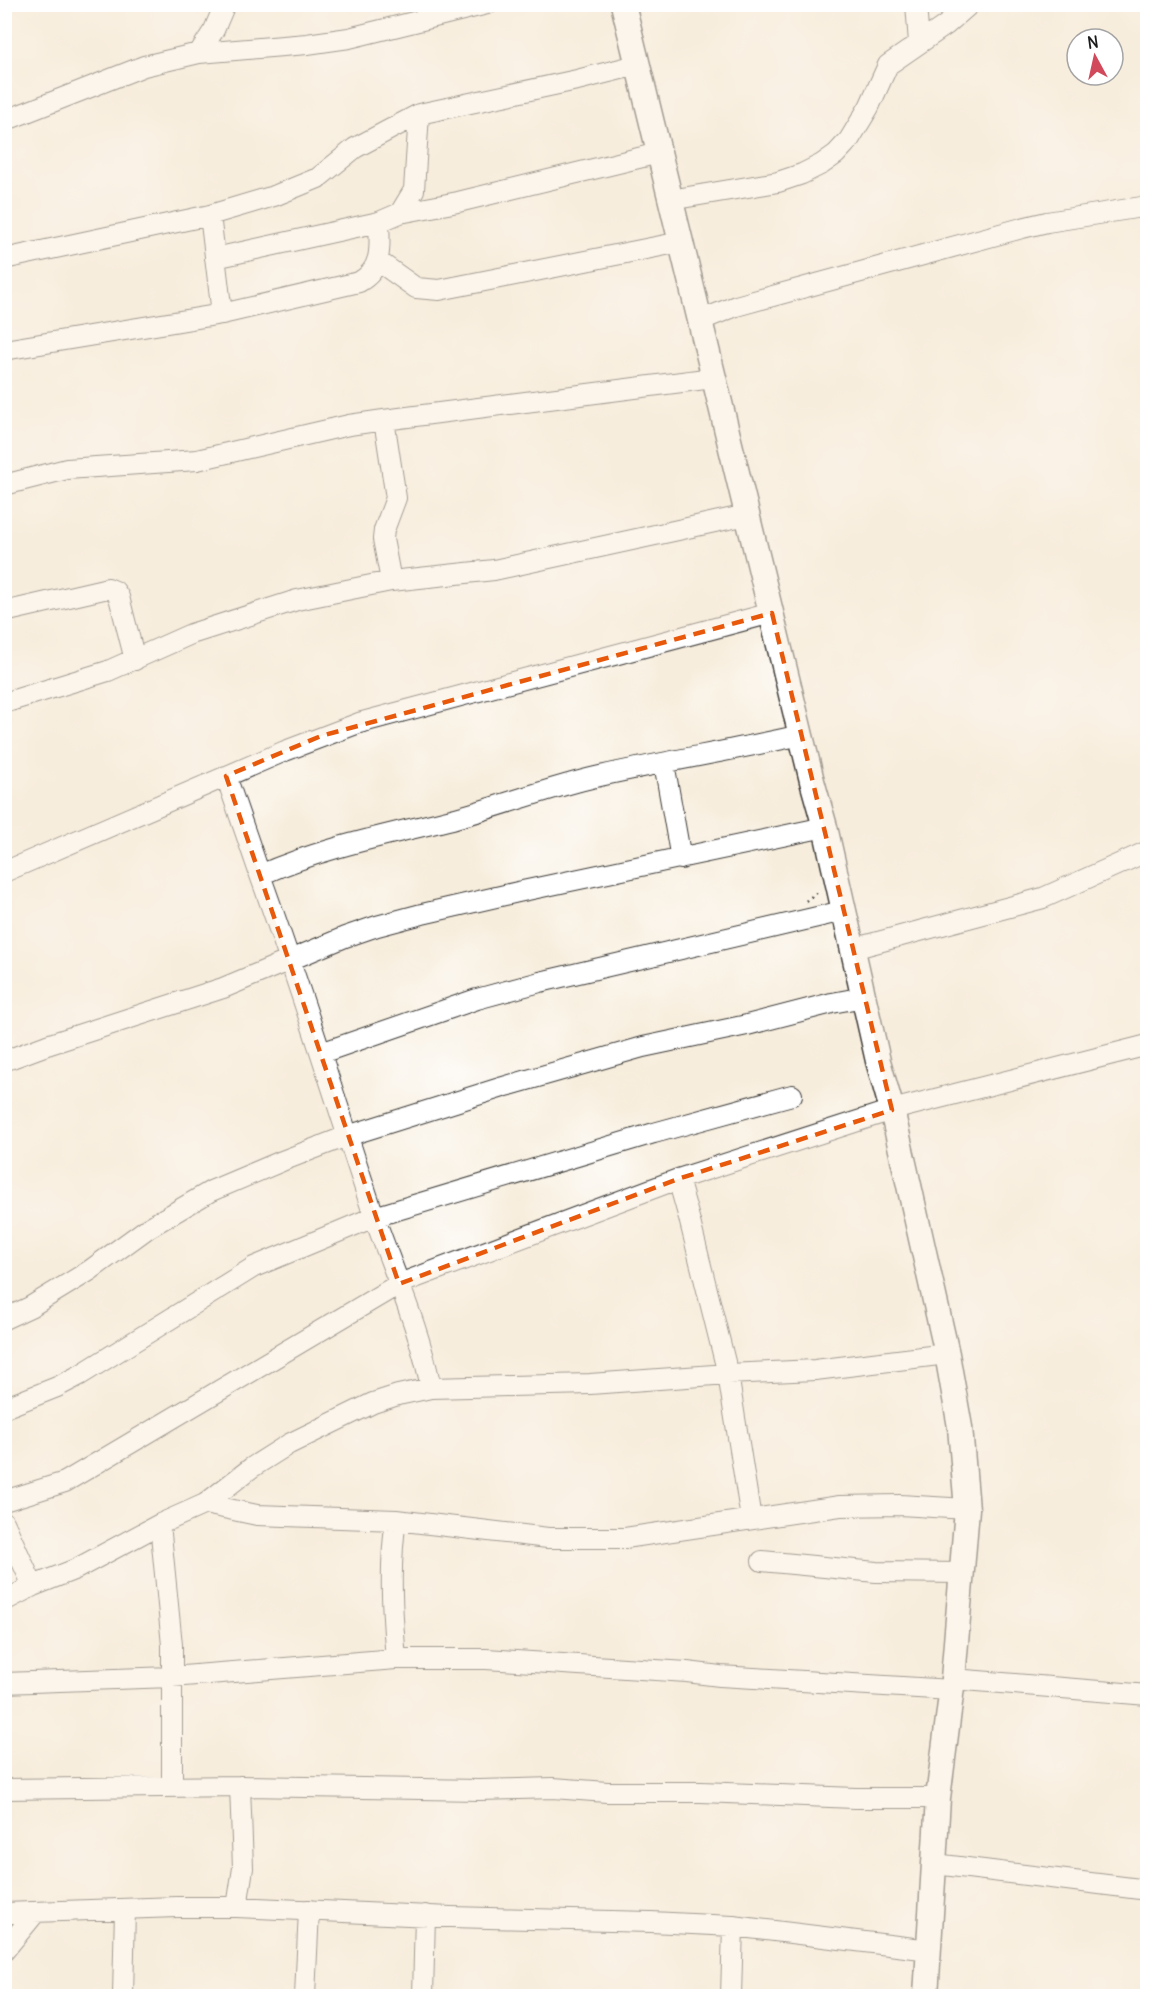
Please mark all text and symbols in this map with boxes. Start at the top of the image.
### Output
north arrow [1065,27,1125,87]
text: N [1086,31,1100,53]

